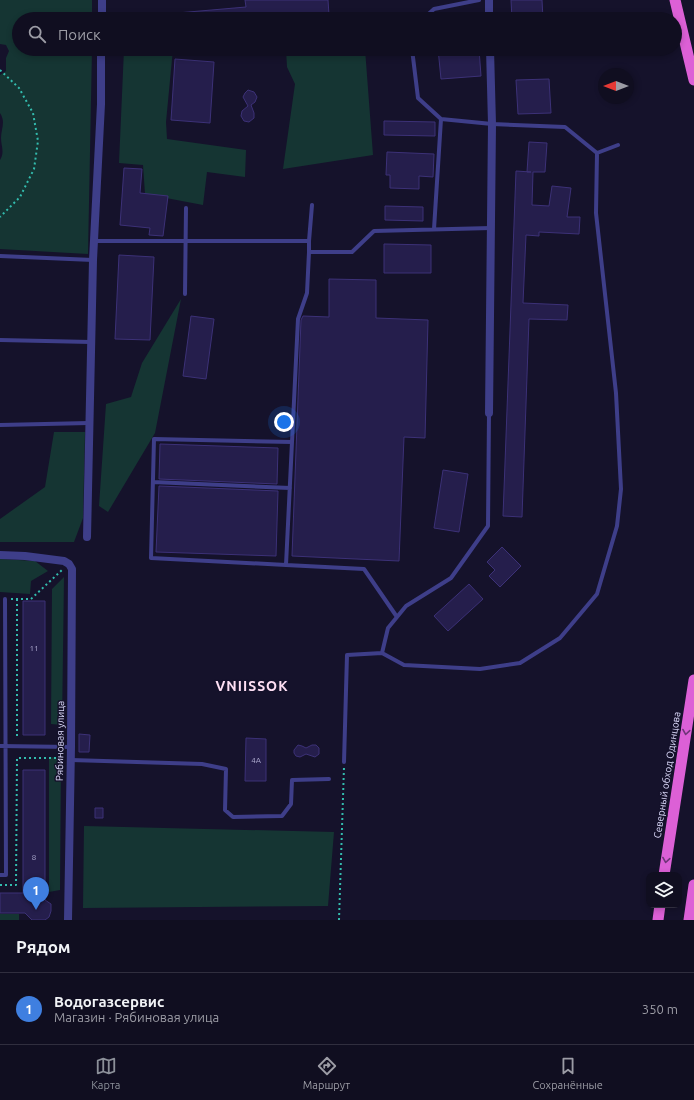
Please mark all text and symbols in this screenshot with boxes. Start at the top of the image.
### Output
search box [12,12,682,56]
icon: search [26,23,48,45]
text: Поиск [58,26,101,43]
north arrow [598,68,634,104]
your location [274,412,294,432]
house number: 11 [29,644,39,653]
district label: VNIISSOK [216,678,288,694]
street label: Рябиновая улица [54,701,66,781]
street label: Северный обход Одинцова [652,711,682,839]
one-way arrow [682,729,691,735]
house number: 4А [251,756,262,765]
house number: 8 [32,853,37,862]
one-way arrow [662,857,671,864]
map controls [646,872,682,908]
button: layers [646,872,682,908]
pin: 1 [23,877,49,910]
text: Рядом [16,937,71,956]
text: Водогазсервис [54,993,164,1010]
text: 1 [25,1002,33,1016]
text: 350 m [642,1002,678,1016]
text: Магазин · Рябиновая улица [54,1010,219,1024]
tab: Карта [91,1055,120,1091]
tab: Маршрут [303,1055,350,1091]
tab: Сохранённые [533,1055,603,1091]

